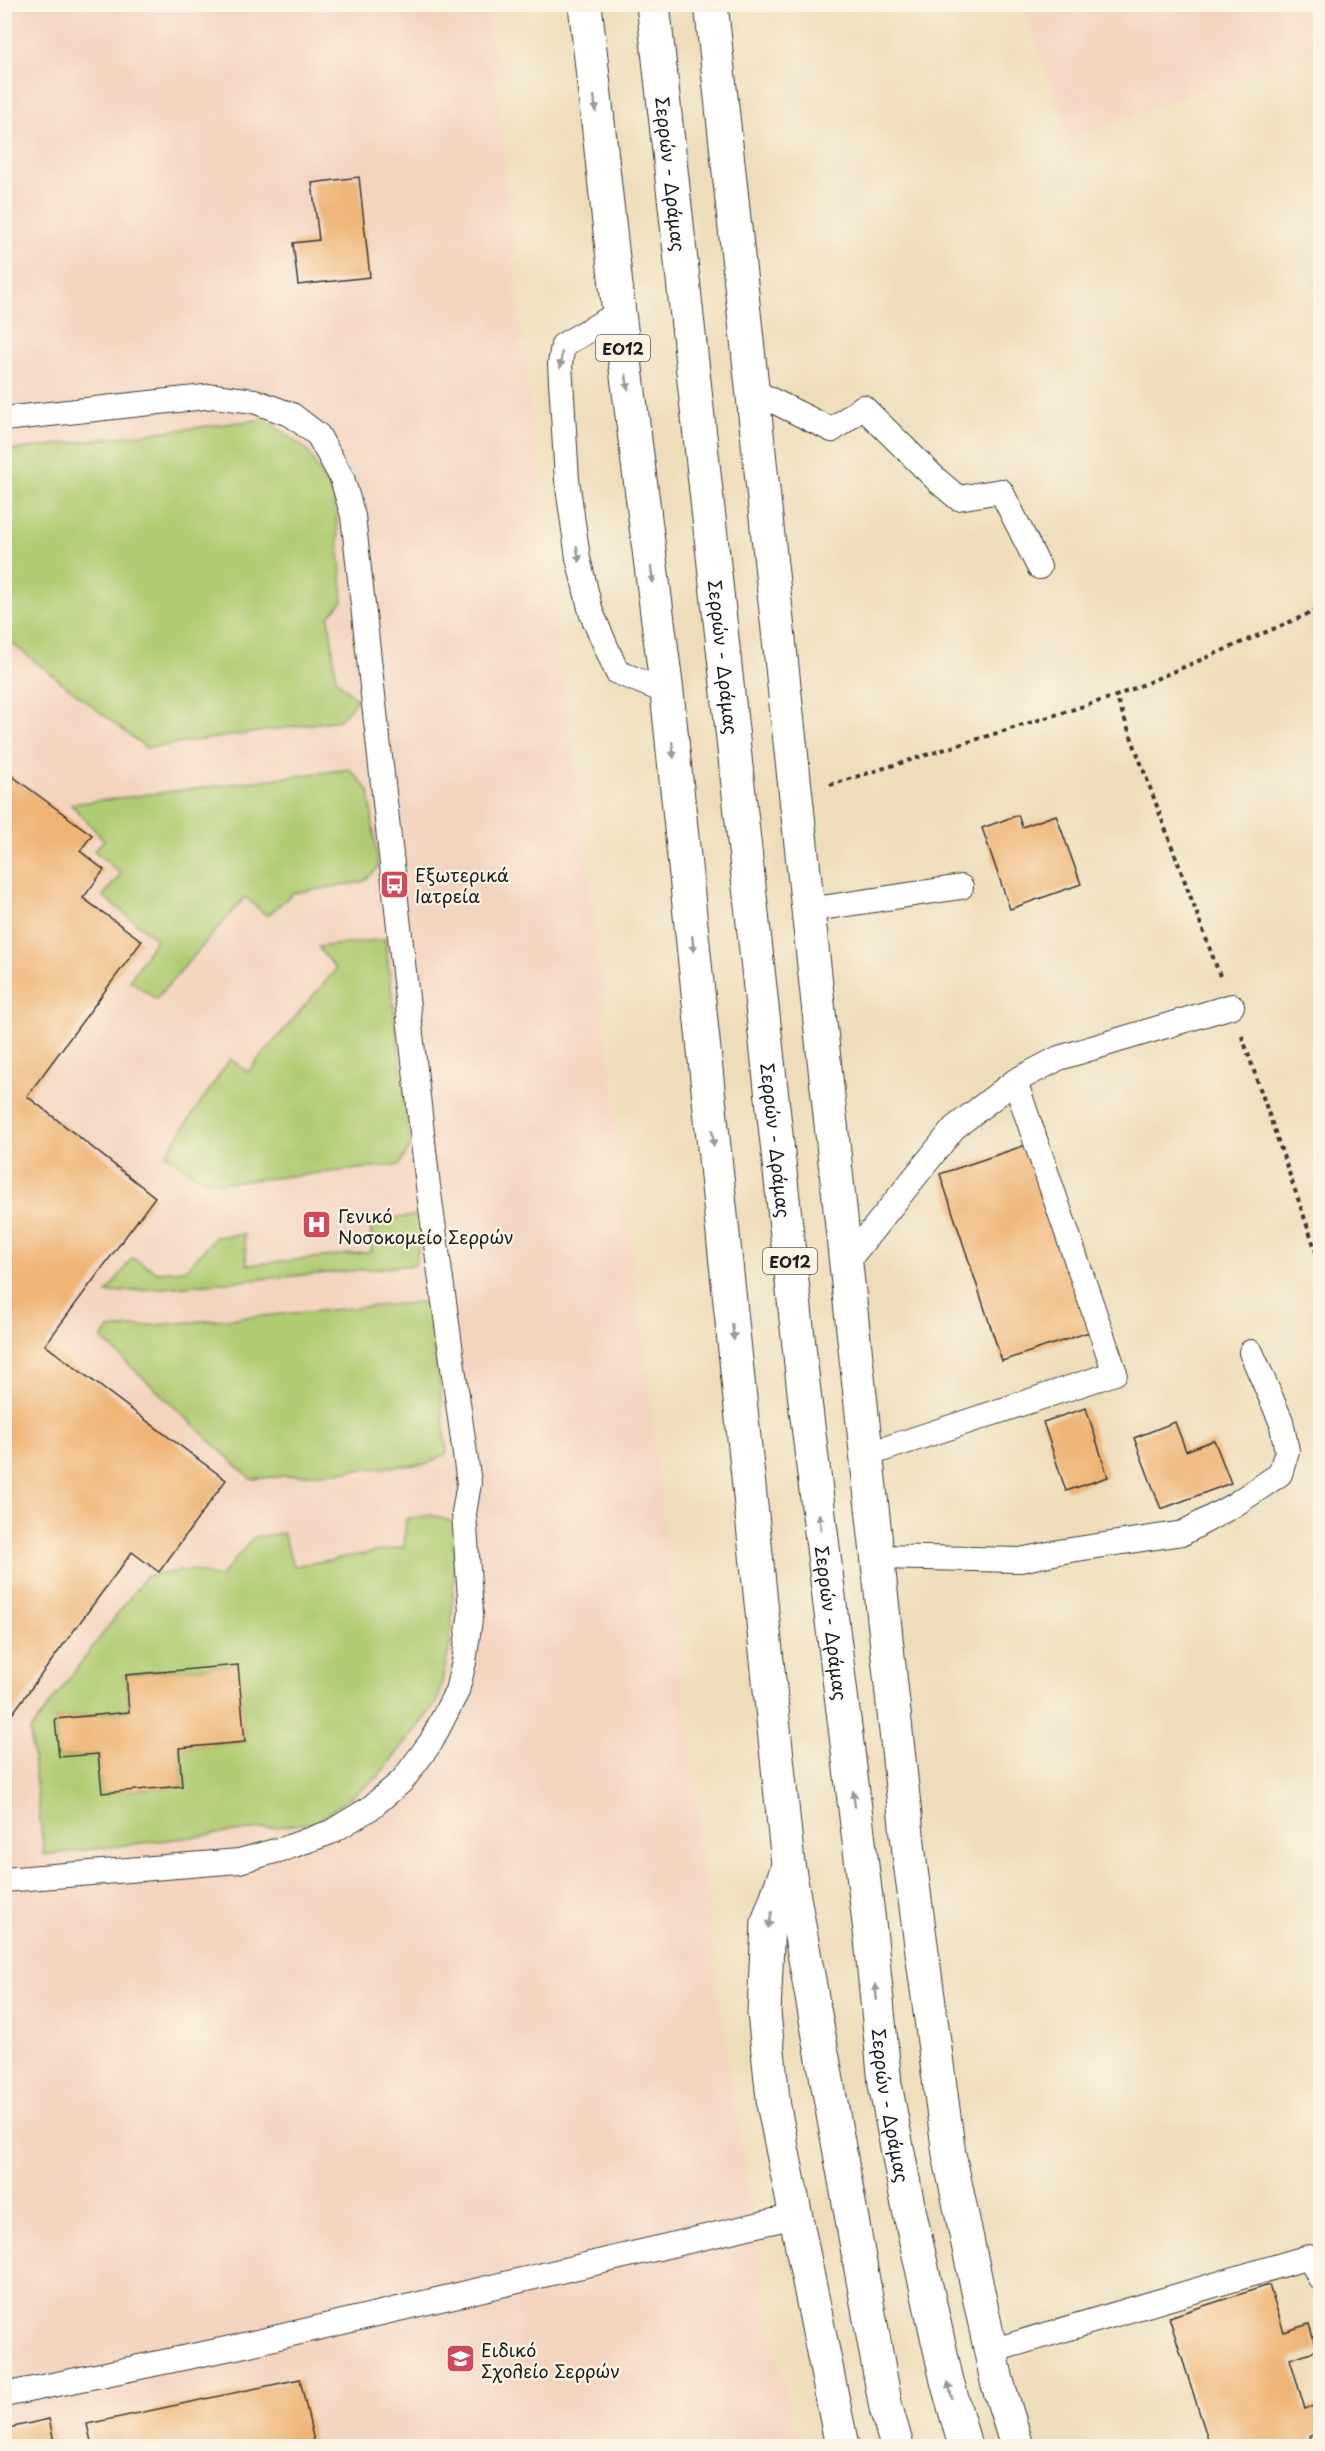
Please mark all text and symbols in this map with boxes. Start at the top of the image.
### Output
one-way arrow [591,95,600,114]
street label: Σερρών - Δράμας [650,95,693,253]
road number: ΕΟ12 [596,335,650,361]
one-way arrow [556,351,566,370]
one-way arrow [623,372,632,391]
one-way arrow [574,545,583,564]
one-way arrow [647,566,656,585]
street label: Σερρών - Δράμας [702,578,746,736]
one-way arrow [668,740,677,759]
place label: Εξωτερικά Ιατρεία [415,861,509,909]
bus stop icon: Εξωτερικά Ιατρεία [378,868,410,900]
one-way arrow [688,934,698,953]
street label: Σερρών - Δράμας [755,1061,798,1219]
one-way arrow [708,1128,718,1147]
place label: Γενικό Νοσοκομείο Σερρών [338,1202,514,1250]
hospital icon: Γενικό Νοσοκομείο Σερρών [301,1209,333,1241]
road number: ΕΟ12 [763,1248,817,1274]
one-way arrow [728,1322,738,1341]
one-way arrow [815,1512,825,1531]
street label: Σερρών - Δράμας [809,1544,855,1702]
one-way arrow [849,1789,858,1808]
one-way arrow [765,1910,774,1929]
one-way arrow [871,1983,881,2002]
street label: Σερρών - Δράμας [866,2027,917,2185]
place label: Ειδικό Σχολείο Σερρών [481,2336,620,2384]
school or university icon: Ειδικό Σχολείο Σερρών [444,2343,476,2375]
one-way arrow [945,2381,954,2399]

